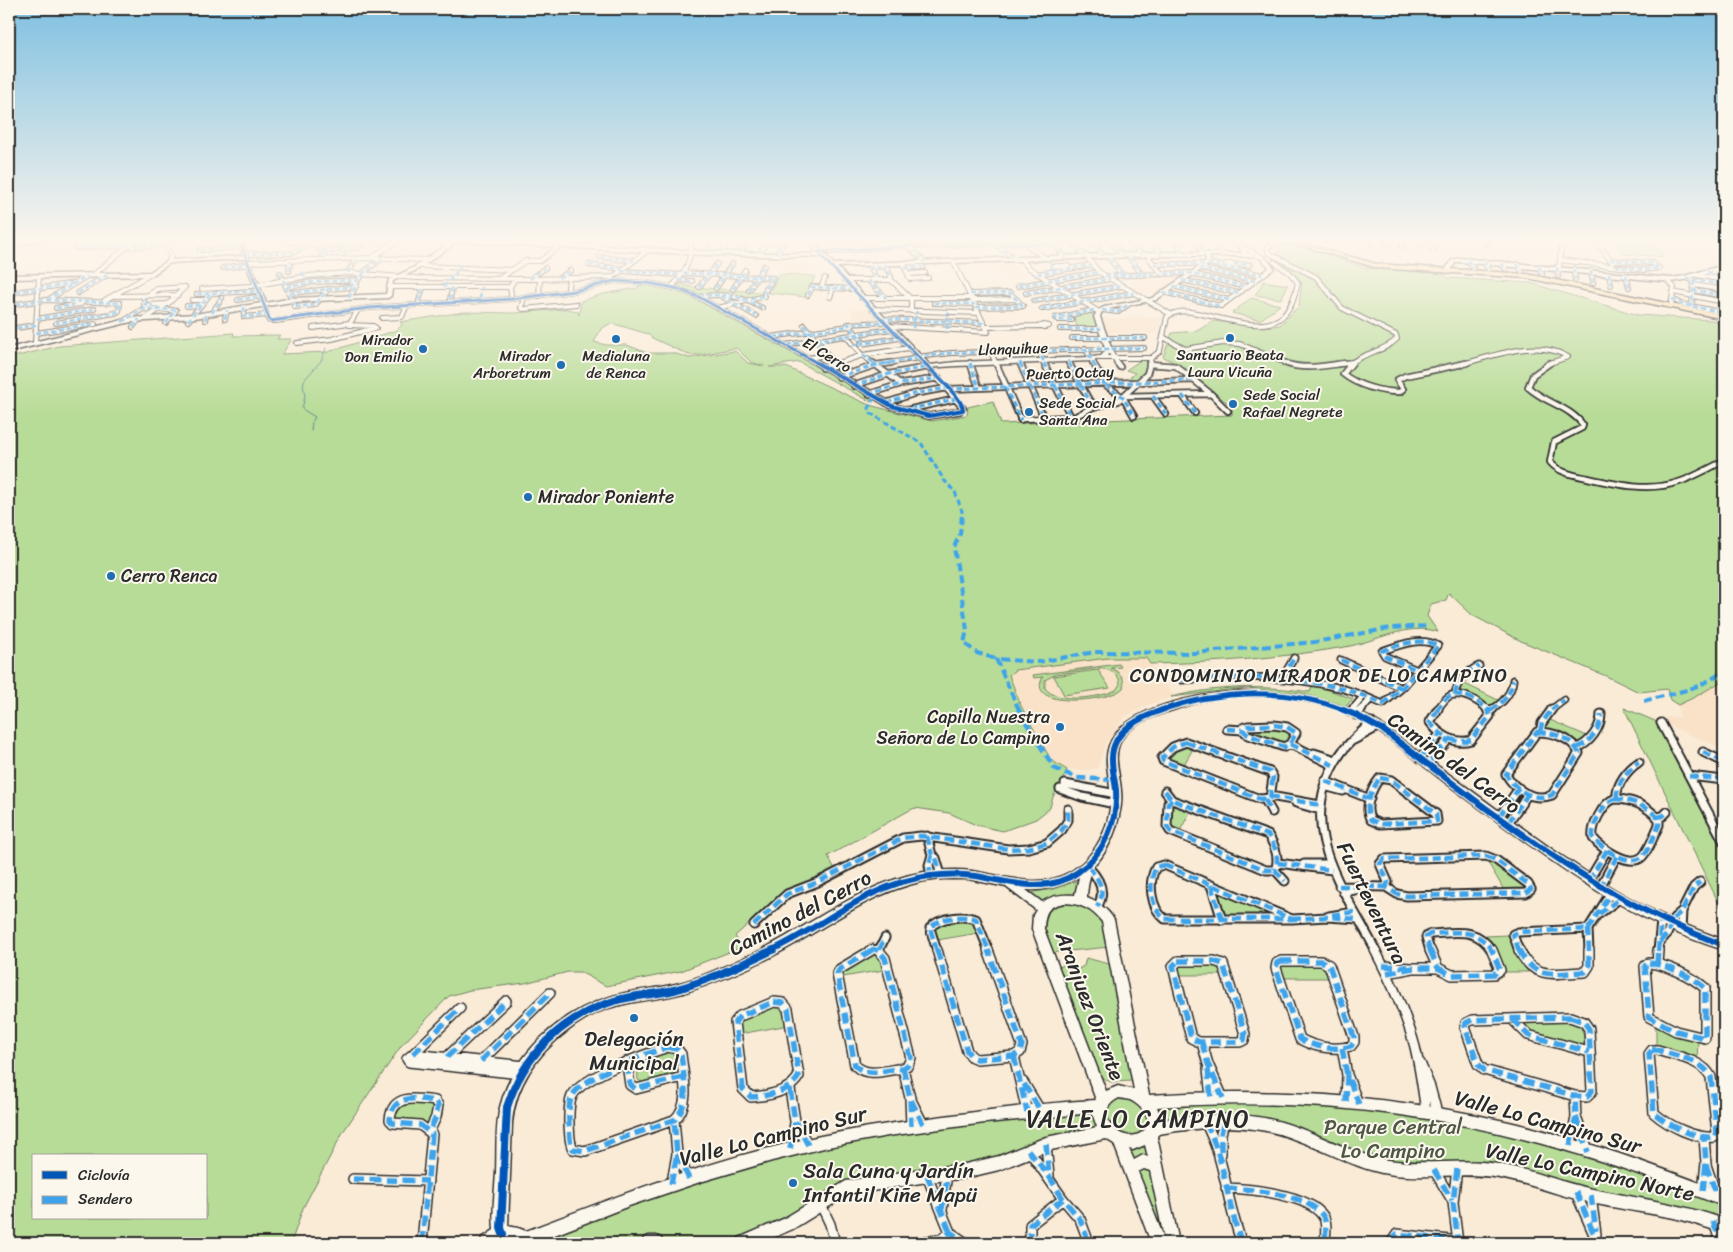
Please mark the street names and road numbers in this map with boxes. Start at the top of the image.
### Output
street label: El Cerro [797,330,857,380]
street label: Llanquihue [978,335,1049,363]
street label: Puerto Octay [1026,358,1115,388]
street label: Camino del Cerro [1379,701,1529,825]
street label: Fuerteventura [1326,835,1418,971]
street label: Camino del Cerro [722,859,878,967]
street label: Aranjuez Oriente [1044,925,1136,1086]
street label: Valle Lo Campino Sur [1450,1079,1647,1166]
street label: Valle Lo Campino Sur [675,1094,872,1178]
street label: Valle Lo Campino Norte [1482,1131,1698,1213]

